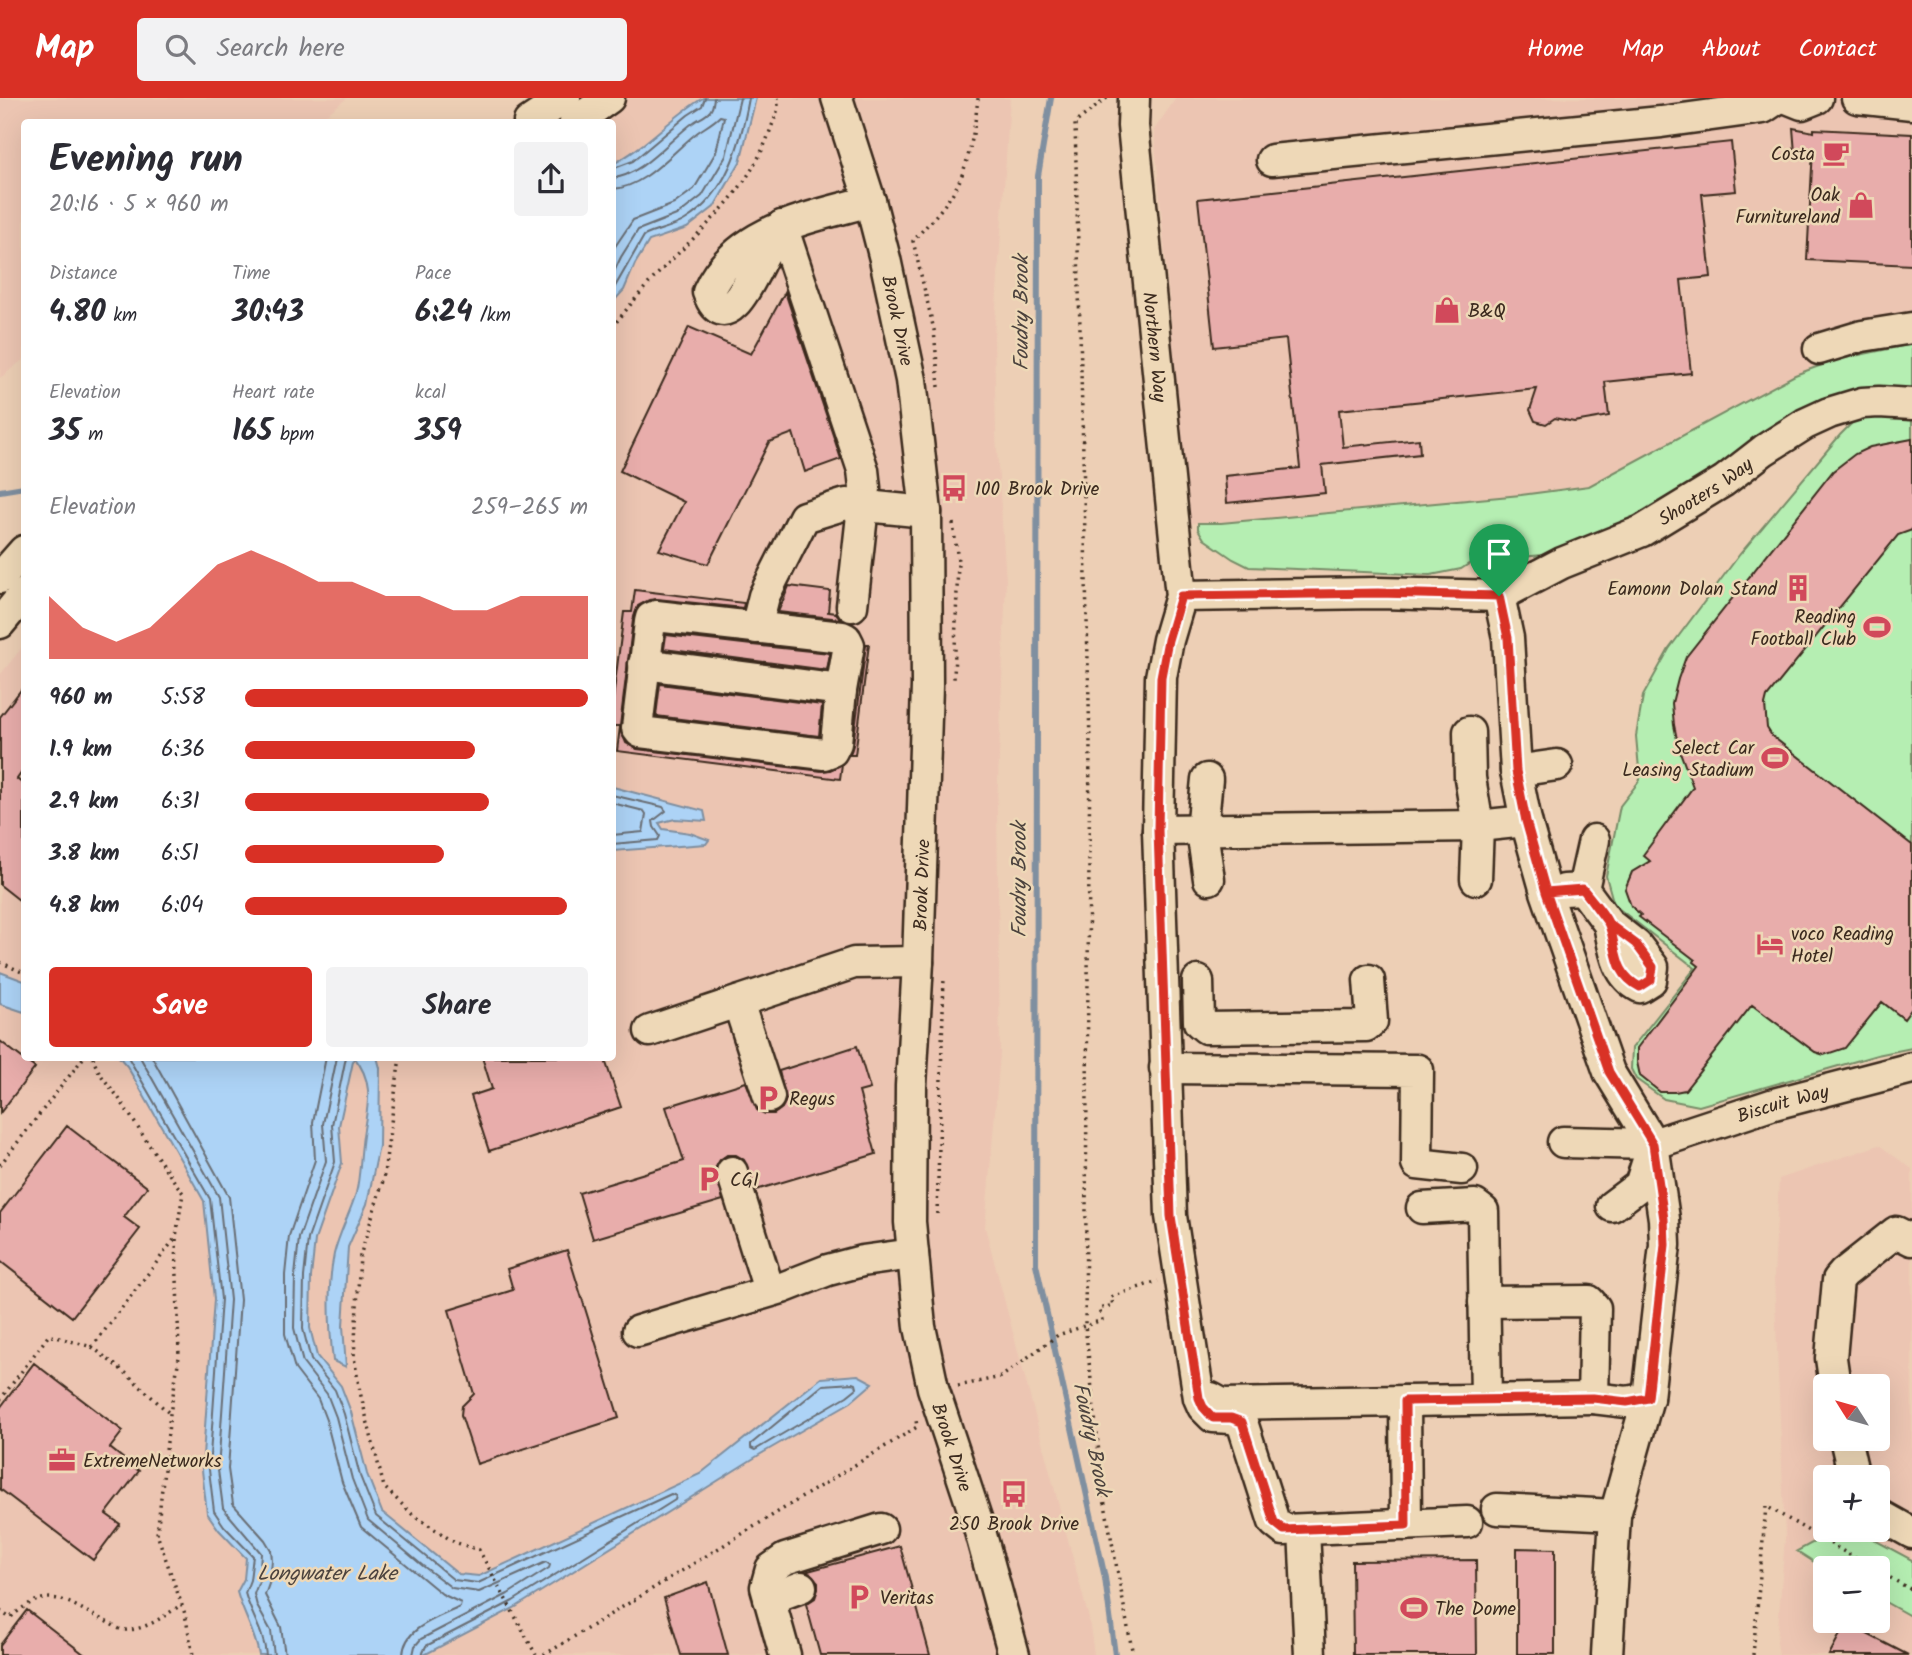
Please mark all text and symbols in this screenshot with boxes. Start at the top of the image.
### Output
search box [137,18,627,81]
text: Map [35,23,95,76]
text: Search here [217,28,345,70]
icon: search [161,30,199,68]
text: Home [1527,30,1584,69]
text: Map [1622,30,1664,69]
text: About [1702,30,1760,69]
text: Contact [1798,30,1877,69]
text: Evening run [49,131,243,191]
cafe icon: Costa [1821,138,1851,168]
place label: Costa [1771,140,1815,170]
button: share [514,142,588,216]
place label: Oak Furnitureland [1735,181,1841,233]
text: 20:16 · 5 × 960 m [49,187,229,223]
shop icon: Oak Furnitureland [1846,190,1876,220]
water label: Foudry Brook [1006,252,1039,371]
text: Distance [49,259,117,289]
text: Time [232,259,270,289]
text: Pace [415,259,451,289]
street label: Brook Drive [872,273,921,369]
text: 4.80 [49,289,106,337]
text: 30:43 [232,289,304,337]
text: 6:24 [415,289,472,337]
street label: Northern Way [1133,290,1174,405]
shop icon: B&Q [1432,295,1462,325]
place label: B&Q [1468,297,1506,327]
text: km [106,301,137,331]
text: /km [472,301,511,331]
text: Elevation [49,378,121,408]
text: Heart rate [232,378,315,408]
text: kcal [415,378,446,408]
text: 35 [49,408,81,456]
text: 165 [232,408,273,456]
text: 359 [415,408,462,456]
text: m [81,420,103,450]
text: bpm [273,420,314,450]
street label: Shooters Way [1653,450,1761,535]
bus stop icon: 100 Brook Drive [939,473,969,503]
place label: 100 Brook Drive [975,475,1100,505]
text: Elevation [49,490,136,526]
text: 259–265 m [471,490,588,526]
pin [1469,524,1529,596]
icon: arrive [1480,535,1518,573]
building icon: Eamonn Dolan Stand [1783,573,1813,603]
place label: Eamonn Dolan Stand [1607,575,1778,605]
place label: Reading Football Club [1751,603,1856,655]
sports icon: Reading Football Club [1862,612,1892,642]
text: 960 m [49,680,113,716]
text: 5:58 [161,680,205,716]
text: 1.9 km [49,732,112,768]
text: 6:36 [161,732,205,768]
place label: Select Car Leasing Stadium [1622,734,1756,786]
sports icon: Select Car Leasing Stadium [1760,743,1790,773]
text: 2.9 km [49,784,119,820]
text: 6:31 [161,784,200,820]
water label: Foudry Brook [1004,819,1037,938]
text: 3.8 km [49,836,120,872]
text: 6:51 [161,836,199,872]
street label: Brook Drive [906,838,940,931]
text: 4.8 km [49,888,120,924]
text: 6:04 [161,888,204,924]
place label: voco Reading Hotel [1791,920,1894,972]
hotel icon: voco Reading Hotel [1755,929,1785,959]
button: Save [49,967,312,1047]
button: Share [326,967,588,1047]
street label: Biscuit Way [1733,1077,1833,1132]
parking icon: Regus [753,1083,783,1113]
place label: Regus [789,1085,835,1115]
parking icon: CGI [694,1164,724,1194]
place label: CGI [730,1166,759,1196]
north arrow [1813,1374,1890,1451]
map controls [1813,1374,1890,1633]
water label: Foudry Brook [1062,1379,1119,1502]
street label: Brook Drive [922,1399,979,1496]
office icon: ExtremeNetworks [47,1445,77,1475]
place label: ExtremeNetworks [83,1447,222,1477]
button: + [1813,1465,1890,1542]
bus stop icon: 250 Brook Drive [999,1479,1029,1509]
place label: 250 Brook Drive [949,1510,1080,1540]
button: − [1813,1556,1890,1633]
water label: Longwater Lake [257,1558,399,1591]
parking icon: Veritas [844,1582,874,1612]
place label: Veritas [880,1584,934,1614]
sports icon: The Dome [1399,1593,1429,1623]
place label: The Dome [1435,1595,1517,1625]

